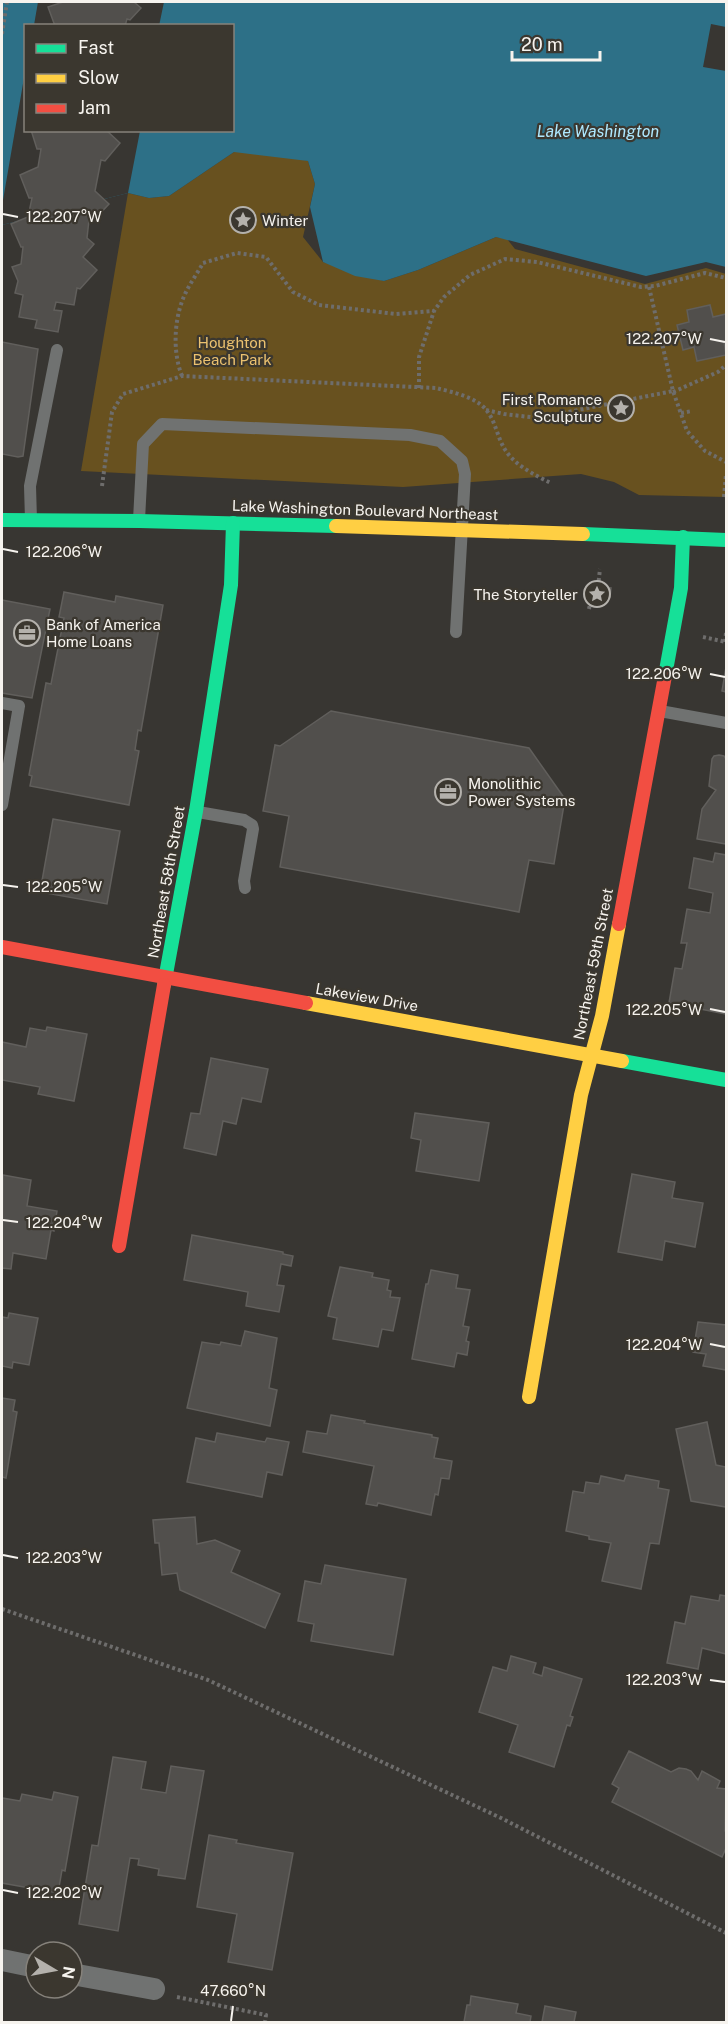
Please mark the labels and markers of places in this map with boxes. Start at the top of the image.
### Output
place icon: Winter [228,205,258,235]
place label: Winter [262,212,309,229]
place label: First Romance Sculpture [502,391,602,425]
place icon: First Romance Sculpture [606,393,636,423]
place icon: The Storyteller [582,579,612,609]
place label: The Storyteller [473,586,578,603]
place label: Bank of America Home Loans [46,616,161,650]
office icon: Bank of America Home Loans [12,618,42,648]
place label: Monolithic Power Systems [468,775,575,809]
office icon: Monolithic Power Systems [433,777,463,807]

